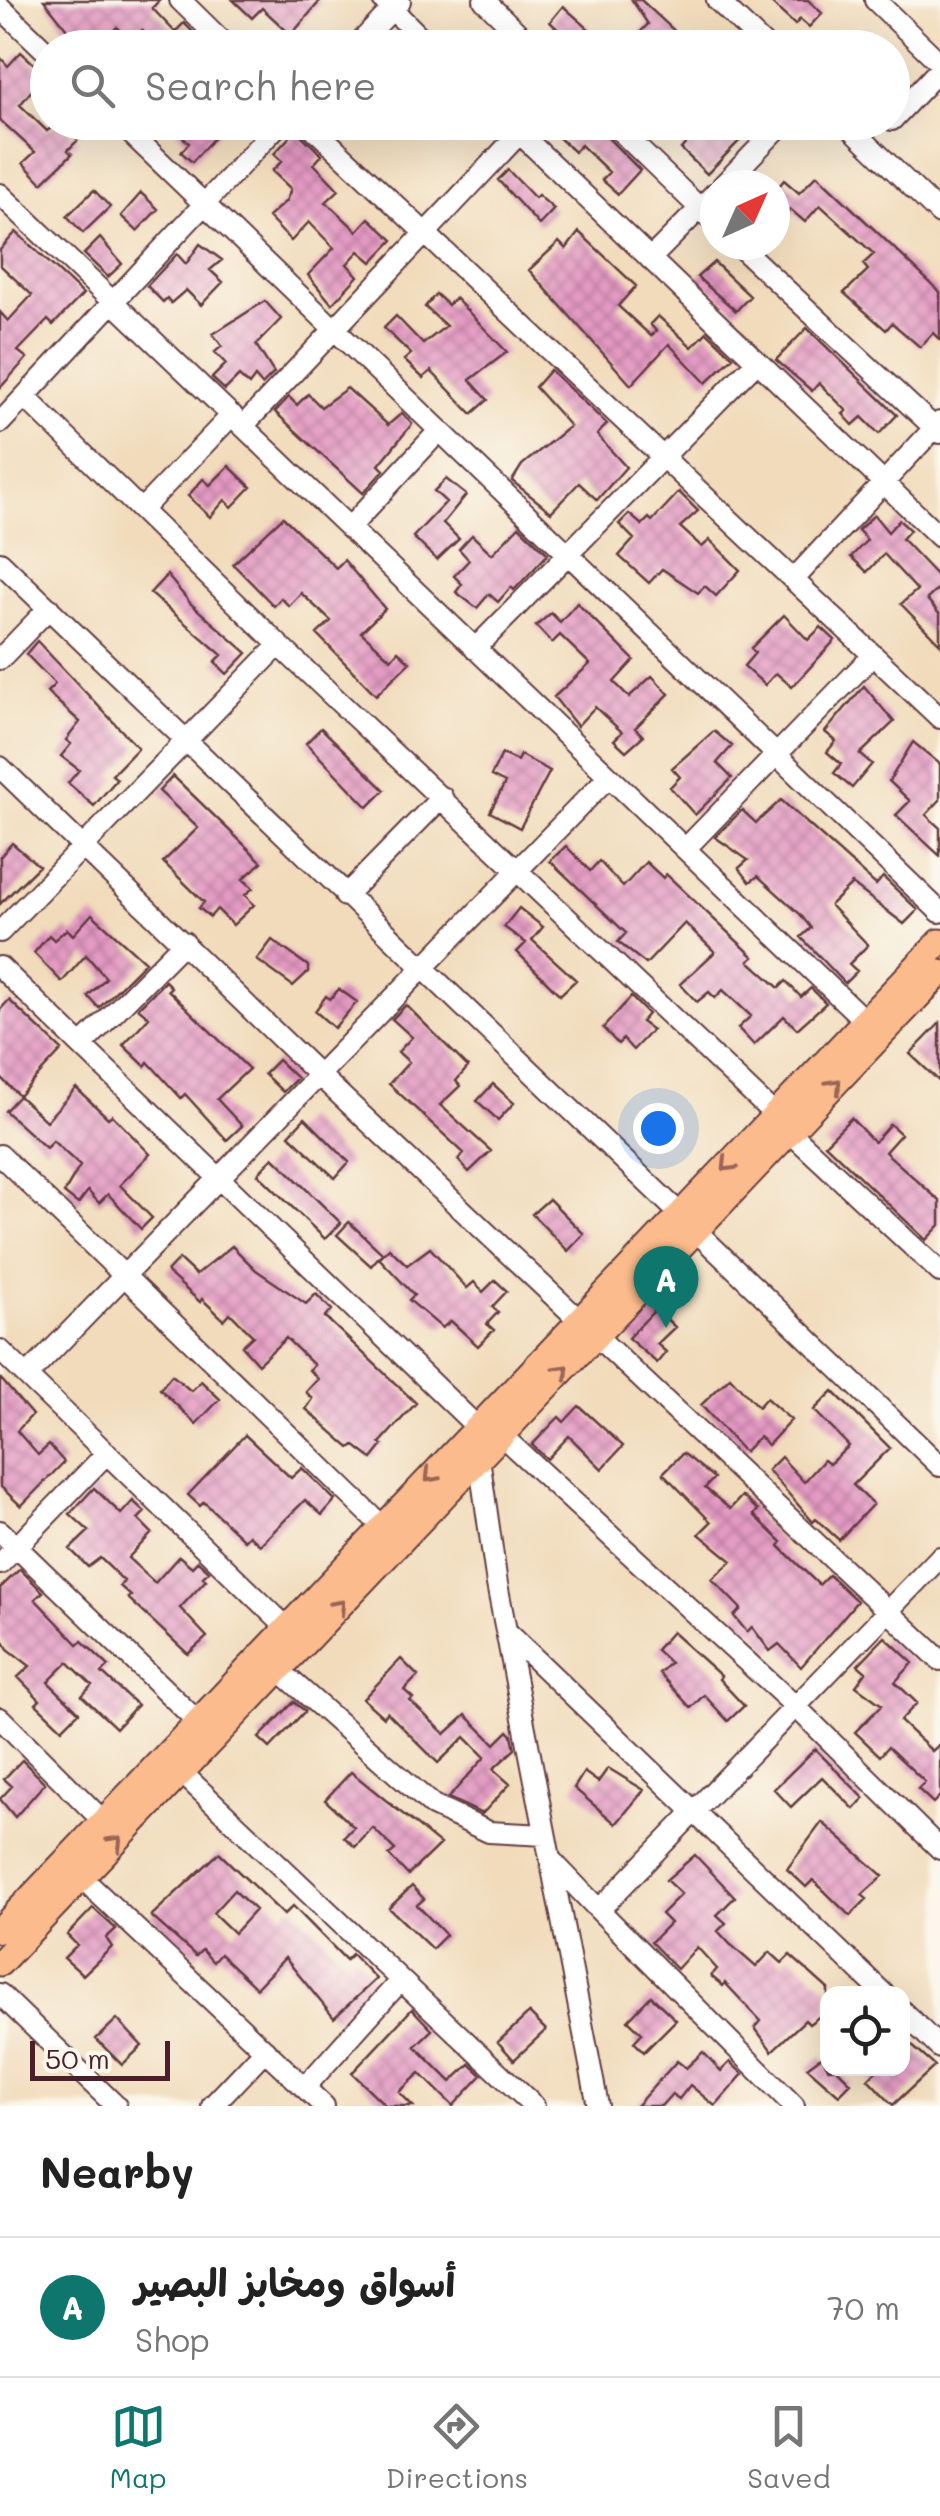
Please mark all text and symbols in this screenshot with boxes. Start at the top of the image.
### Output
search box [30,30,910,140]
icon: search [65,58,120,113]
text: Search here [145,60,376,110]
north arrow [700,170,790,260]
one-way arrow [823,1078,841,1096]
your location [633,1103,684,1154]
one-way arrow [722,1153,740,1171]
pin: A [634,1246,698,1328]
one-way arrow [551,1364,569,1383]
one-way arrow [425,1464,443,1483]
one-way arrow [327,1599,345,1618]
one-way arrow [104,1836,122,1854]
map controls [820,1986,910,2076]
button: locate [820,1986,910,2076]
scale bar [30,2036,170,2080]
text: 50 m [45,2040,110,2076]
text: Nearby [40,2144,194,2199]
text: أسواق ومخابز البصير [135,2257,455,2307]
text: A [61,2286,84,2328]
text: 70 m [827,2286,900,2328]
text: Shop [135,2318,210,2360]
tab: Map [110,2399,167,2495]
tab: Directions [386,2399,528,2495]
tab: Saved [747,2399,830,2495]

